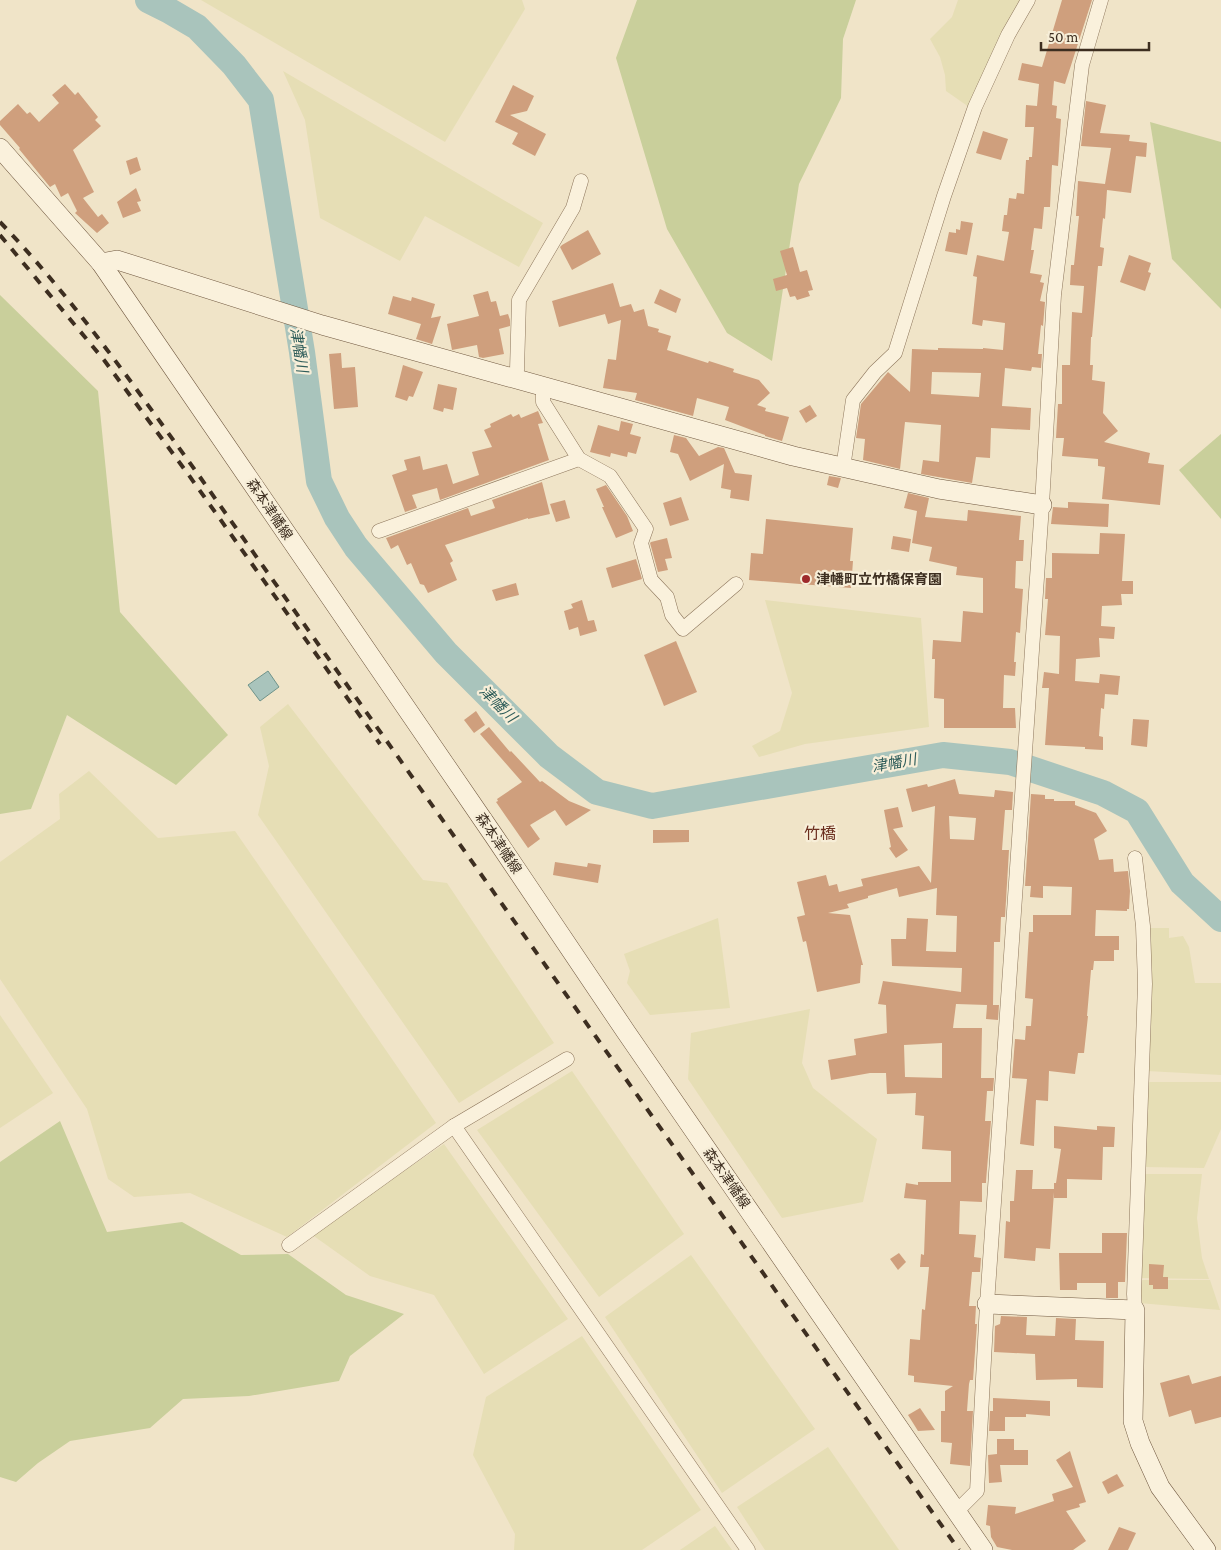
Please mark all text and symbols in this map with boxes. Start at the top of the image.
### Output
scale bar [1041,20,1148,52]
text: 50 m [1048,29,1078,45]
water label: 津幡川 [288,327,311,375]
street label: 森本津幡線 [244,476,296,542]
place label: 津幡町立竹橋保育園 [816,571,942,587]
marker: 津幡町立竹橋保育園 [800,573,812,585]
water label: 津幡川 [476,682,521,727]
water label: 津幡川 [870,751,920,775]
street label: 森本津幡線 [473,810,525,876]
district label: 竹橋 [804,825,836,842]
street label: 森本津幡線 [700,1145,754,1211]

